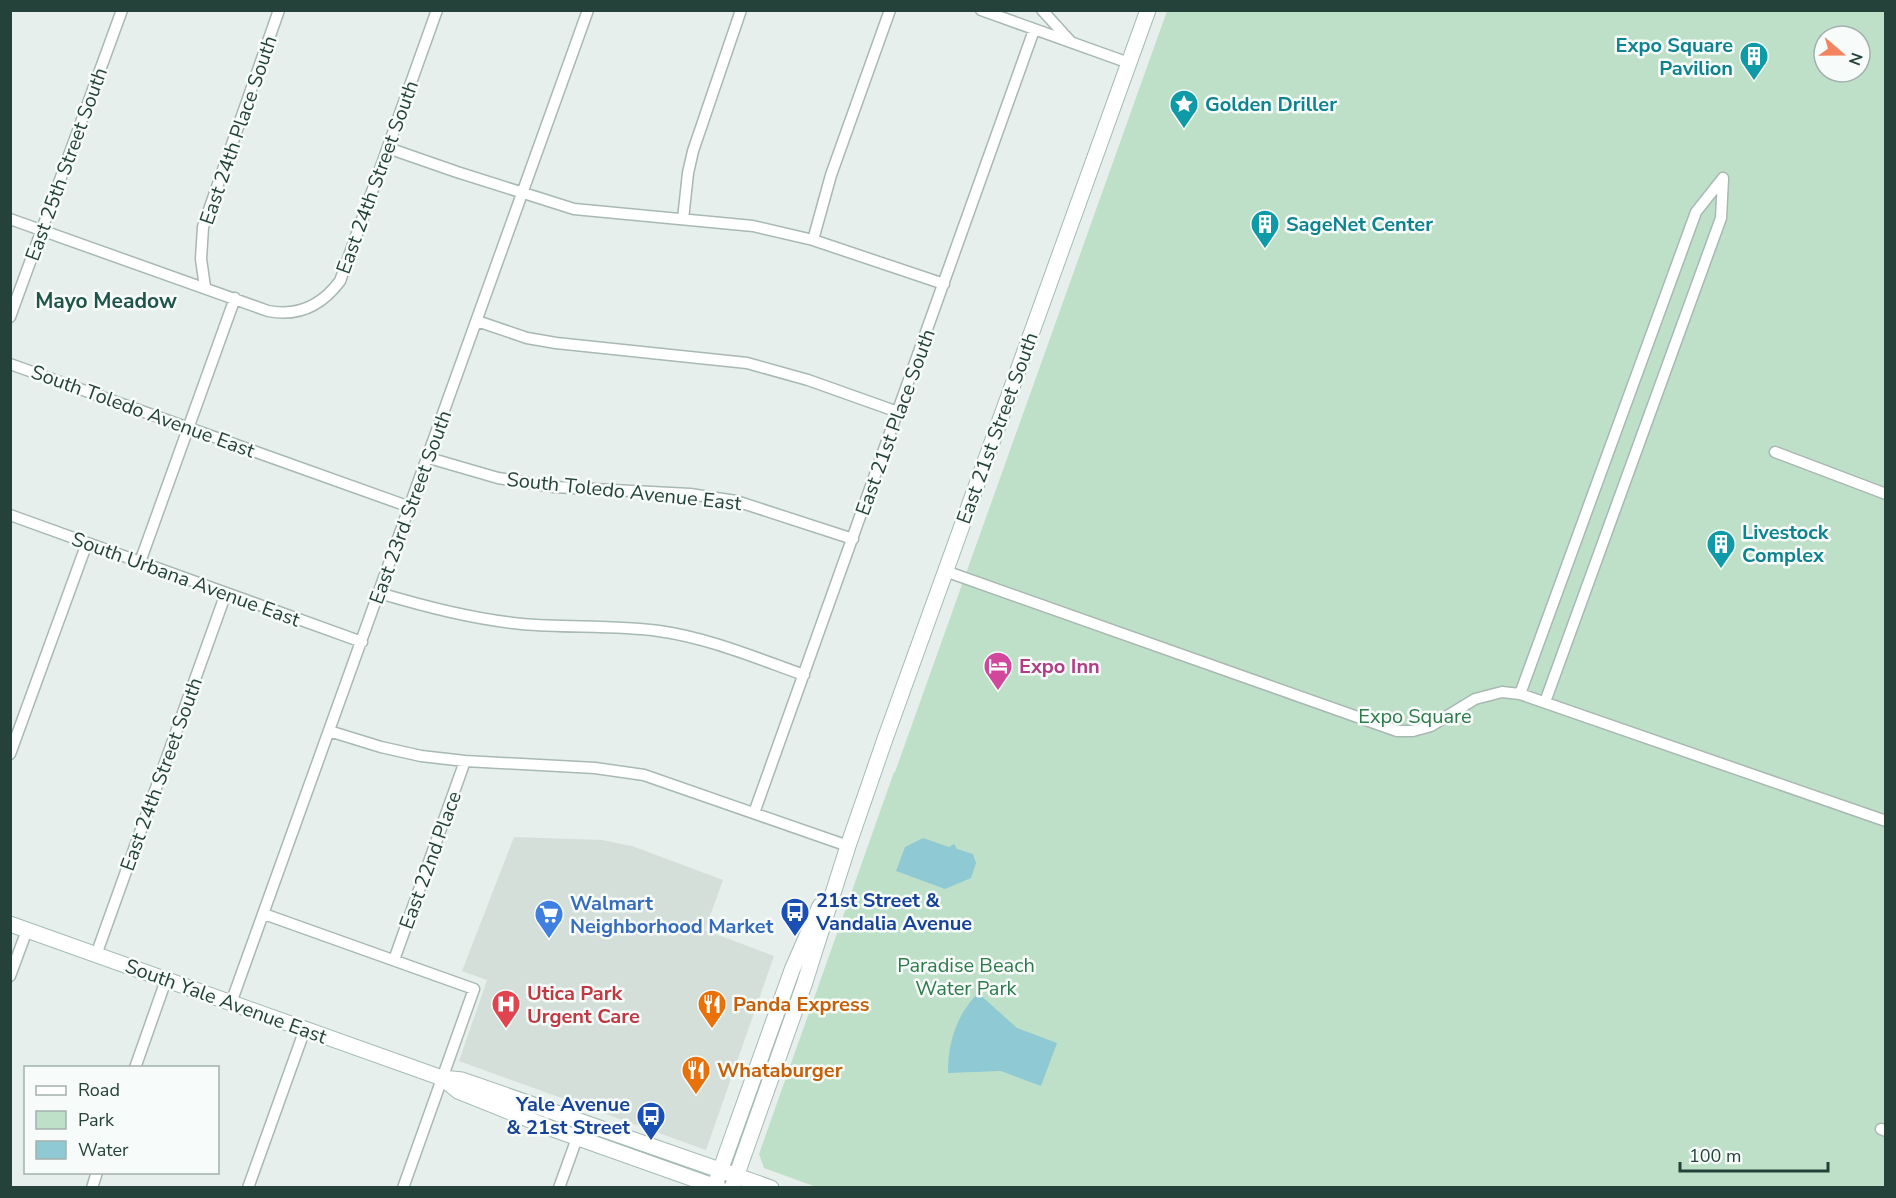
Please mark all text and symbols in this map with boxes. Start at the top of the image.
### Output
north arrow [1812,24,1872,84]
street label: East 24th Place South [193,32,284,228]
place label: Expo Square Pavilion [1616,32,1733,82]
building icon: Expo Square Pavilion [1738,40,1770,82]
text: N [1843,49,1868,68]
street label: East 25th Street South [19,64,114,265]
street label: East 24th Street South [330,77,425,278]
place icon: Golden Driller [1168,88,1200,130]
place label: Golden Driller [1205,91,1337,118]
building icon: SageNet Center [1249,208,1281,250]
place label: SageNet Center [1286,211,1433,238]
district label: Mayo Meadow [35,287,177,315]
street label: East 21st Place South [849,325,942,519]
street label: East 21st Street South [950,329,1045,528]
street label: South Toledo Avenue East [27,358,259,465]
street label: East 23rd Street South [363,407,458,608]
street label: South Toledo Avenue East [505,466,744,517]
place label: Livestock Complex [1742,519,1830,569]
street label: South Urbana Avenue East [68,526,305,634]
building icon: Livestock Complex [1705,528,1737,570]
hotel icon: Expo Inn [982,650,1014,692]
place label: Expo Inn [1019,653,1100,680]
street label: East 24th Street South [114,674,209,875]
park label: Expo Square [1358,703,1472,730]
street label: East 22nd Place [393,788,468,933]
place label: 21st Street & Vandalia Avenue [815,887,972,937]
place label: Walmart Neighborhood Market [570,890,774,940]
bus stop icon: 21st Street & Vandalia Avenue [779,896,811,938]
supermarket icon: Walmart Neighborhood Market [533,898,565,940]
street label: South Yale Avenue East [121,952,331,1051]
park label: Paradise Beach Water Park [897,952,1035,1002]
place label: Utica Park Urgent Care [527,980,640,1030]
hospital icon: Utica Park Urgent Care [490,988,522,1030]
restaurant icon: Panda Express [696,988,728,1030]
place label: Panda Express [733,991,870,1018]
restaurant icon: Whataburger [680,1054,712,1096]
place label: Whataburger [717,1057,843,1084]
legend [24,1066,219,1174]
text: Road [78,1078,120,1102]
place label: Yale Avenue & 21st Street [506,1091,630,1141]
bus stop icon: Yale Avenue & 21st Street [635,1100,667,1142]
text: Park [78,1108,115,1132]
scale bar [1680,1135,1828,1173]
text: Water [78,1138,129,1162]
text: 100 m [1689,1144,1741,1168]

